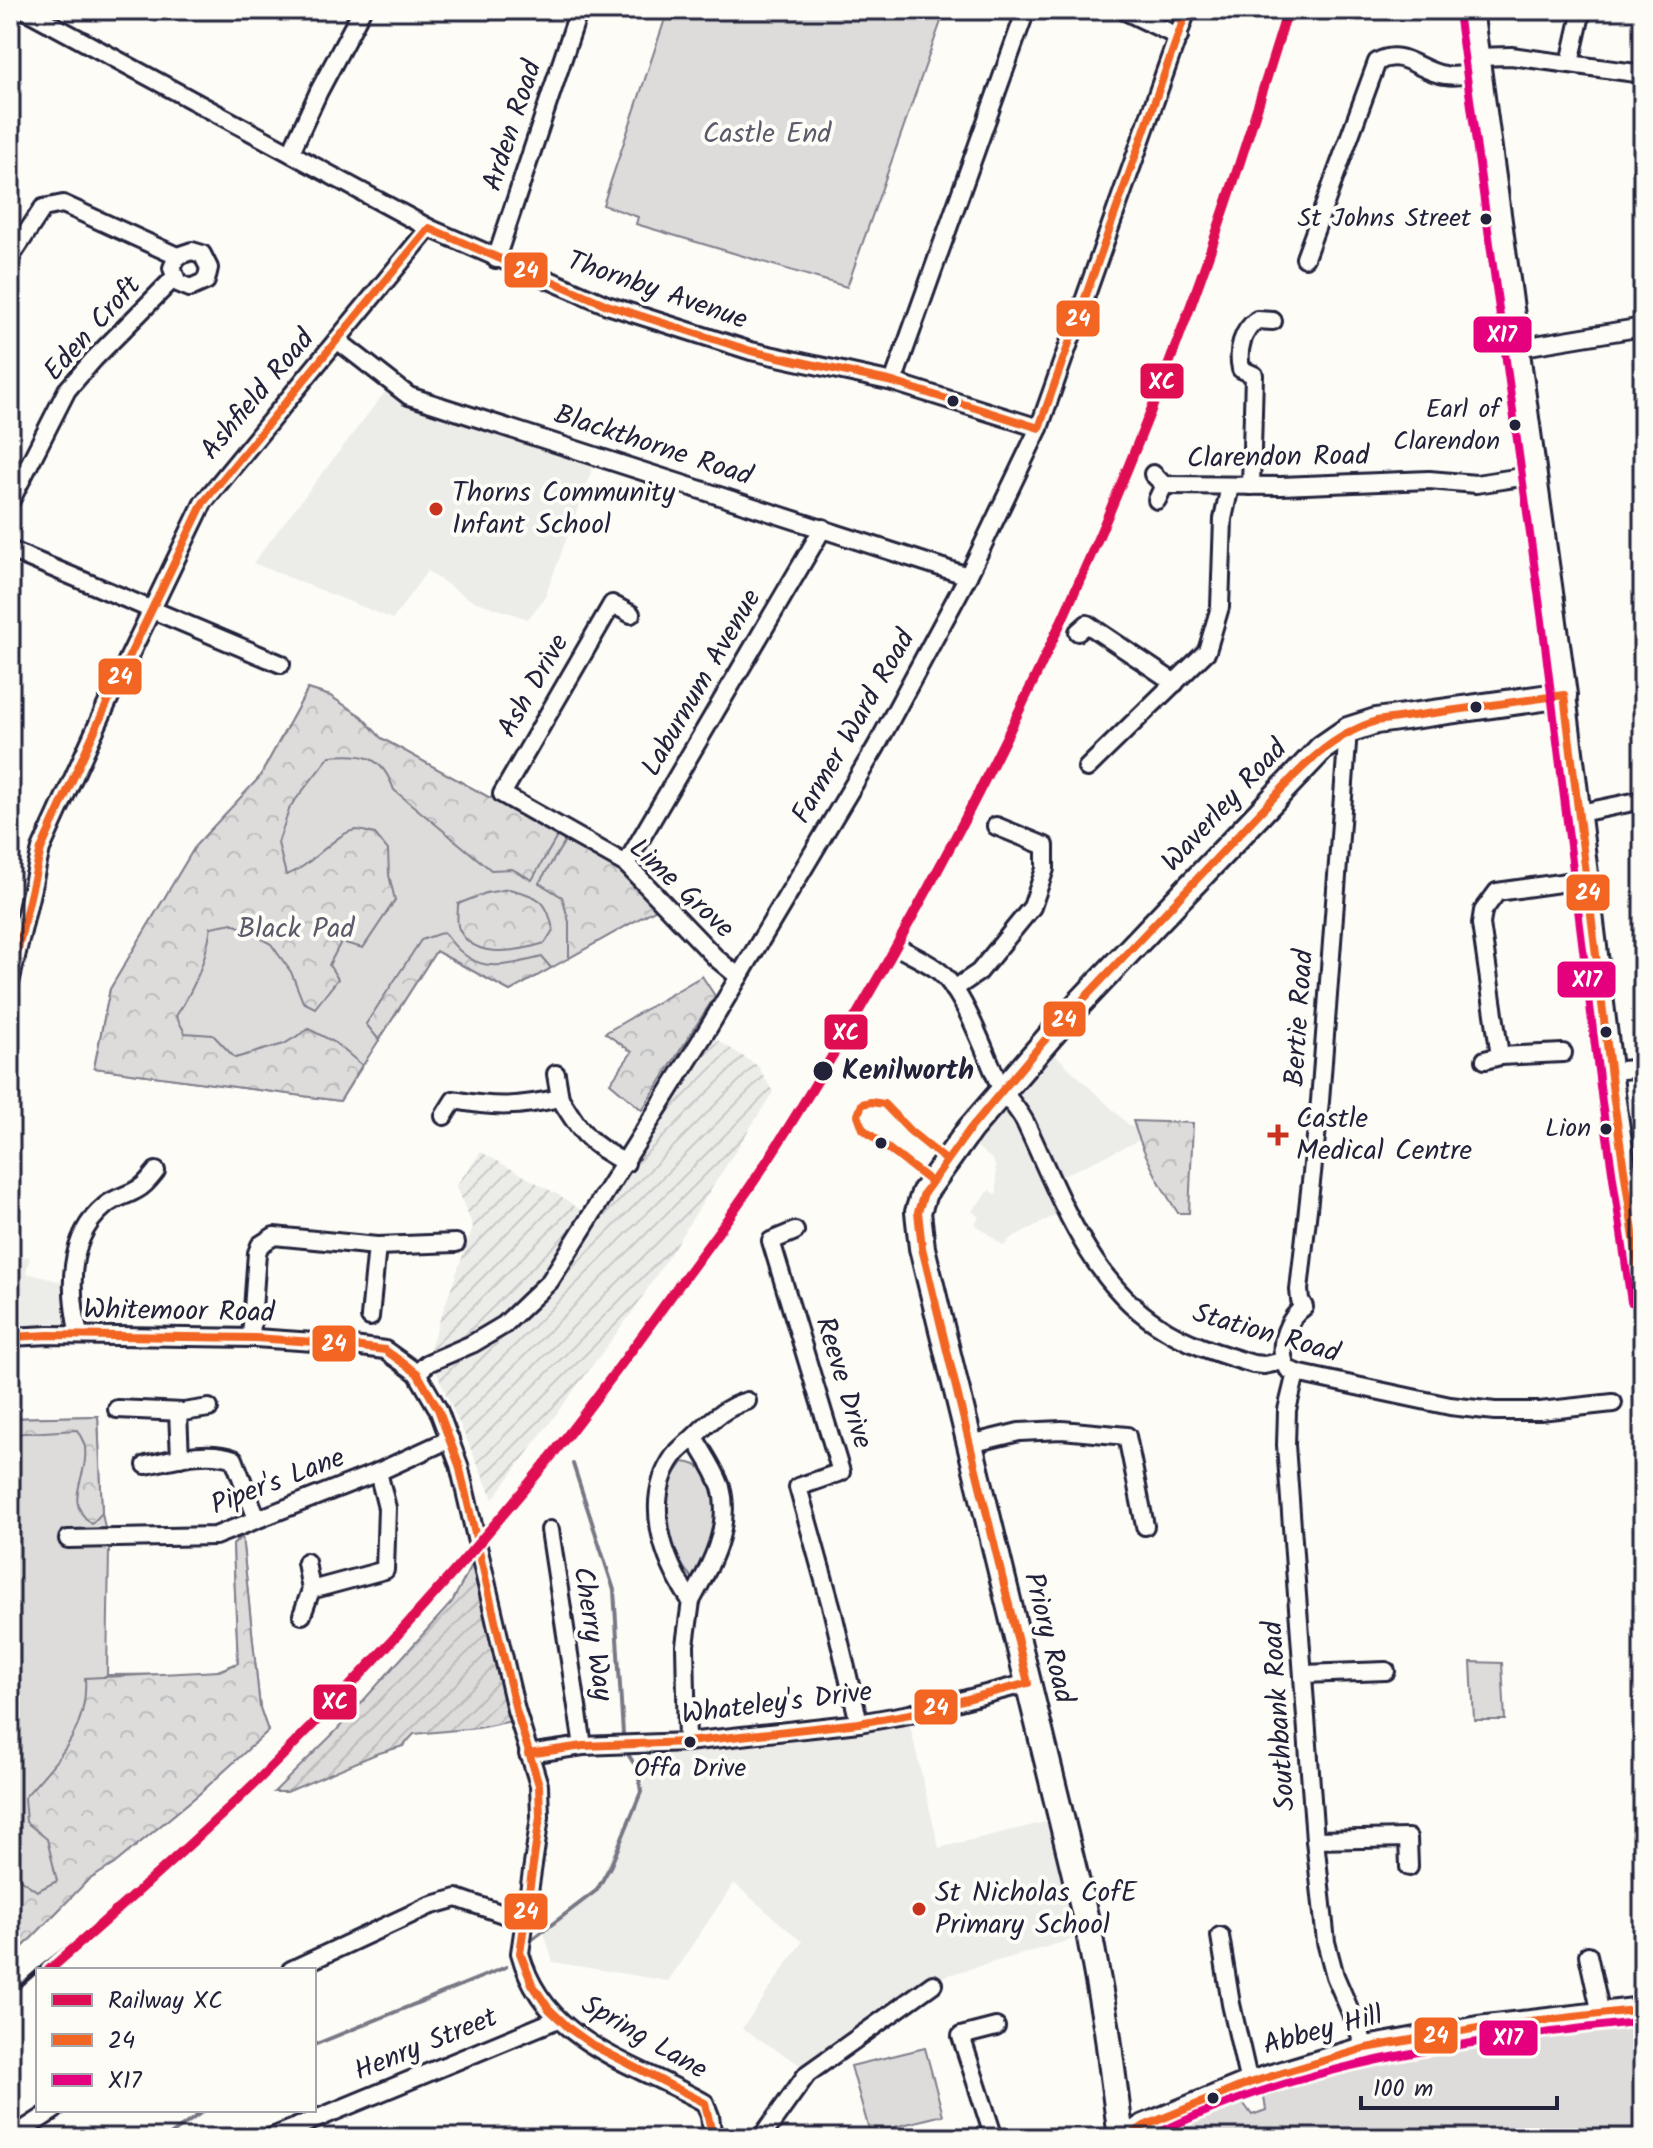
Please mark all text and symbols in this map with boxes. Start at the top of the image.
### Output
street label: Arden Road [471,54,556,197]
park label: Castle End [703,112,832,157]
place label: St Johns Street [1298,198,1472,240]
marker: St Johns Street [1478,211,1494,227]
street label: Thornby Avenue [561,239,754,343]
line badge: 24 [503,251,549,289]
text: 24 [514,255,538,290]
street label: Eden Croft [33,265,154,392]
line badge: 24 [1055,299,1101,338]
text: 24 [1066,303,1090,338]
line badge: X17 [1472,315,1533,354]
street label: Ashfield Road [189,319,327,471]
text: X17 [1486,319,1518,354]
line badge: XC [1139,362,1185,400]
text: XC [1148,366,1175,401]
place label: Earl of Clarendon [1393,389,1502,463]
street label: Blackthorne Road [548,393,759,500]
unlabelled marker [945,393,961,409]
marker: Earl of Clarendon [1507,417,1523,433]
street label: Clarendon Road [1186,434,1371,482]
place label: Thorns Community Infant School [452,471,676,548]
marker: Thorns Community Infant School [427,500,445,518]
street label: Laburnum Avenue [630,580,774,785]
street label: Farmer Ward Road [780,620,929,833]
street label: Ash Drive [486,625,582,746]
line badge: 24 [97,657,143,696]
text: 24 [108,661,132,696]
unlabelled marker [1468,699,1484,715]
street label: Waverley Road [1151,728,1300,883]
street label: Lime Grove [618,828,745,951]
line badge: 24 [1565,873,1611,912]
text: 24 [1576,877,1600,912]
park label: Black Pad [238,907,356,952]
street label: Bertie Road [1273,947,1327,1088]
line badge: X17 [1556,960,1617,999]
text: X17 [1571,964,1603,999]
line badge: 24 [1042,1000,1087,1038]
text: 24 [1052,1004,1076,1039]
line badge: XC [823,1013,869,1051]
text: XC [832,1017,859,1052]
unlabelled marker [1598,1024,1614,1040]
place label: Kenilworth [842,1049,974,1094]
marker: Kenilworth [811,1059,835,1083]
place label: Castle Medical Centre [1296,1097,1472,1174]
place label: Lion [1545,1108,1591,1150]
marker: Lion [1598,1121,1614,1137]
marker: Castle Medical Centre [1267,1124,1289,1146]
unlabelled marker [873,1135,889,1151]
street label: Whitemoor Road [83,1288,276,1336]
street label: Station Road [1187,1292,1346,1377]
street label: Reeve Drive [802,1312,884,1455]
line badge: 24 [311,1324,357,1363]
text: 24 [322,1328,346,1363]
street label: Piper's Lane [204,1436,352,1528]
street label: Cherry Way [559,1564,625,1705]
street label: Priory Road [1010,1568,1086,1709]
street label: Southbank Road [1251,1619,1309,1812]
street label: Whateley's Drive [679,1670,875,1738]
line badge: XC [312,1683,358,1721]
text: XC [321,1686,348,1721]
line badge: 24 [913,1688,959,1726]
text: 24 [924,1692,948,1727]
marker: Offa Drive [682,1734,698,1750]
place label: Offa Drive [634,1748,746,1790]
place label: St Nicholas CofE Primary School [935,1871,1138,1948]
line badge: 24 [503,1892,549,1931]
text: 24 [514,1896,538,1931]
marker: St Nicholas CofE Primary School [910,1900,928,1918]
legend [36,1968,316,2112]
text: Railway XC [108,1982,223,2021]
street label: Spring Lane [572,1984,716,2093]
street label: Abbey Hill [1258,1993,1388,2069]
street label: Henry Street [348,1995,505,2094]
line badge: 24 [1413,2016,1459,2055]
line badge: X17 [1478,2019,1539,2057]
text: 24 [1424,2020,1448,2055]
text: 24 [108,2022,135,2061]
text: X17 [1492,2022,1524,2057]
scale bar [1361,2060,1557,2110]
text: X17 [108,2062,143,2101]
text: 100 m [1373,2070,1433,2109]
unlabelled marker [1205,2090,1221,2106]

